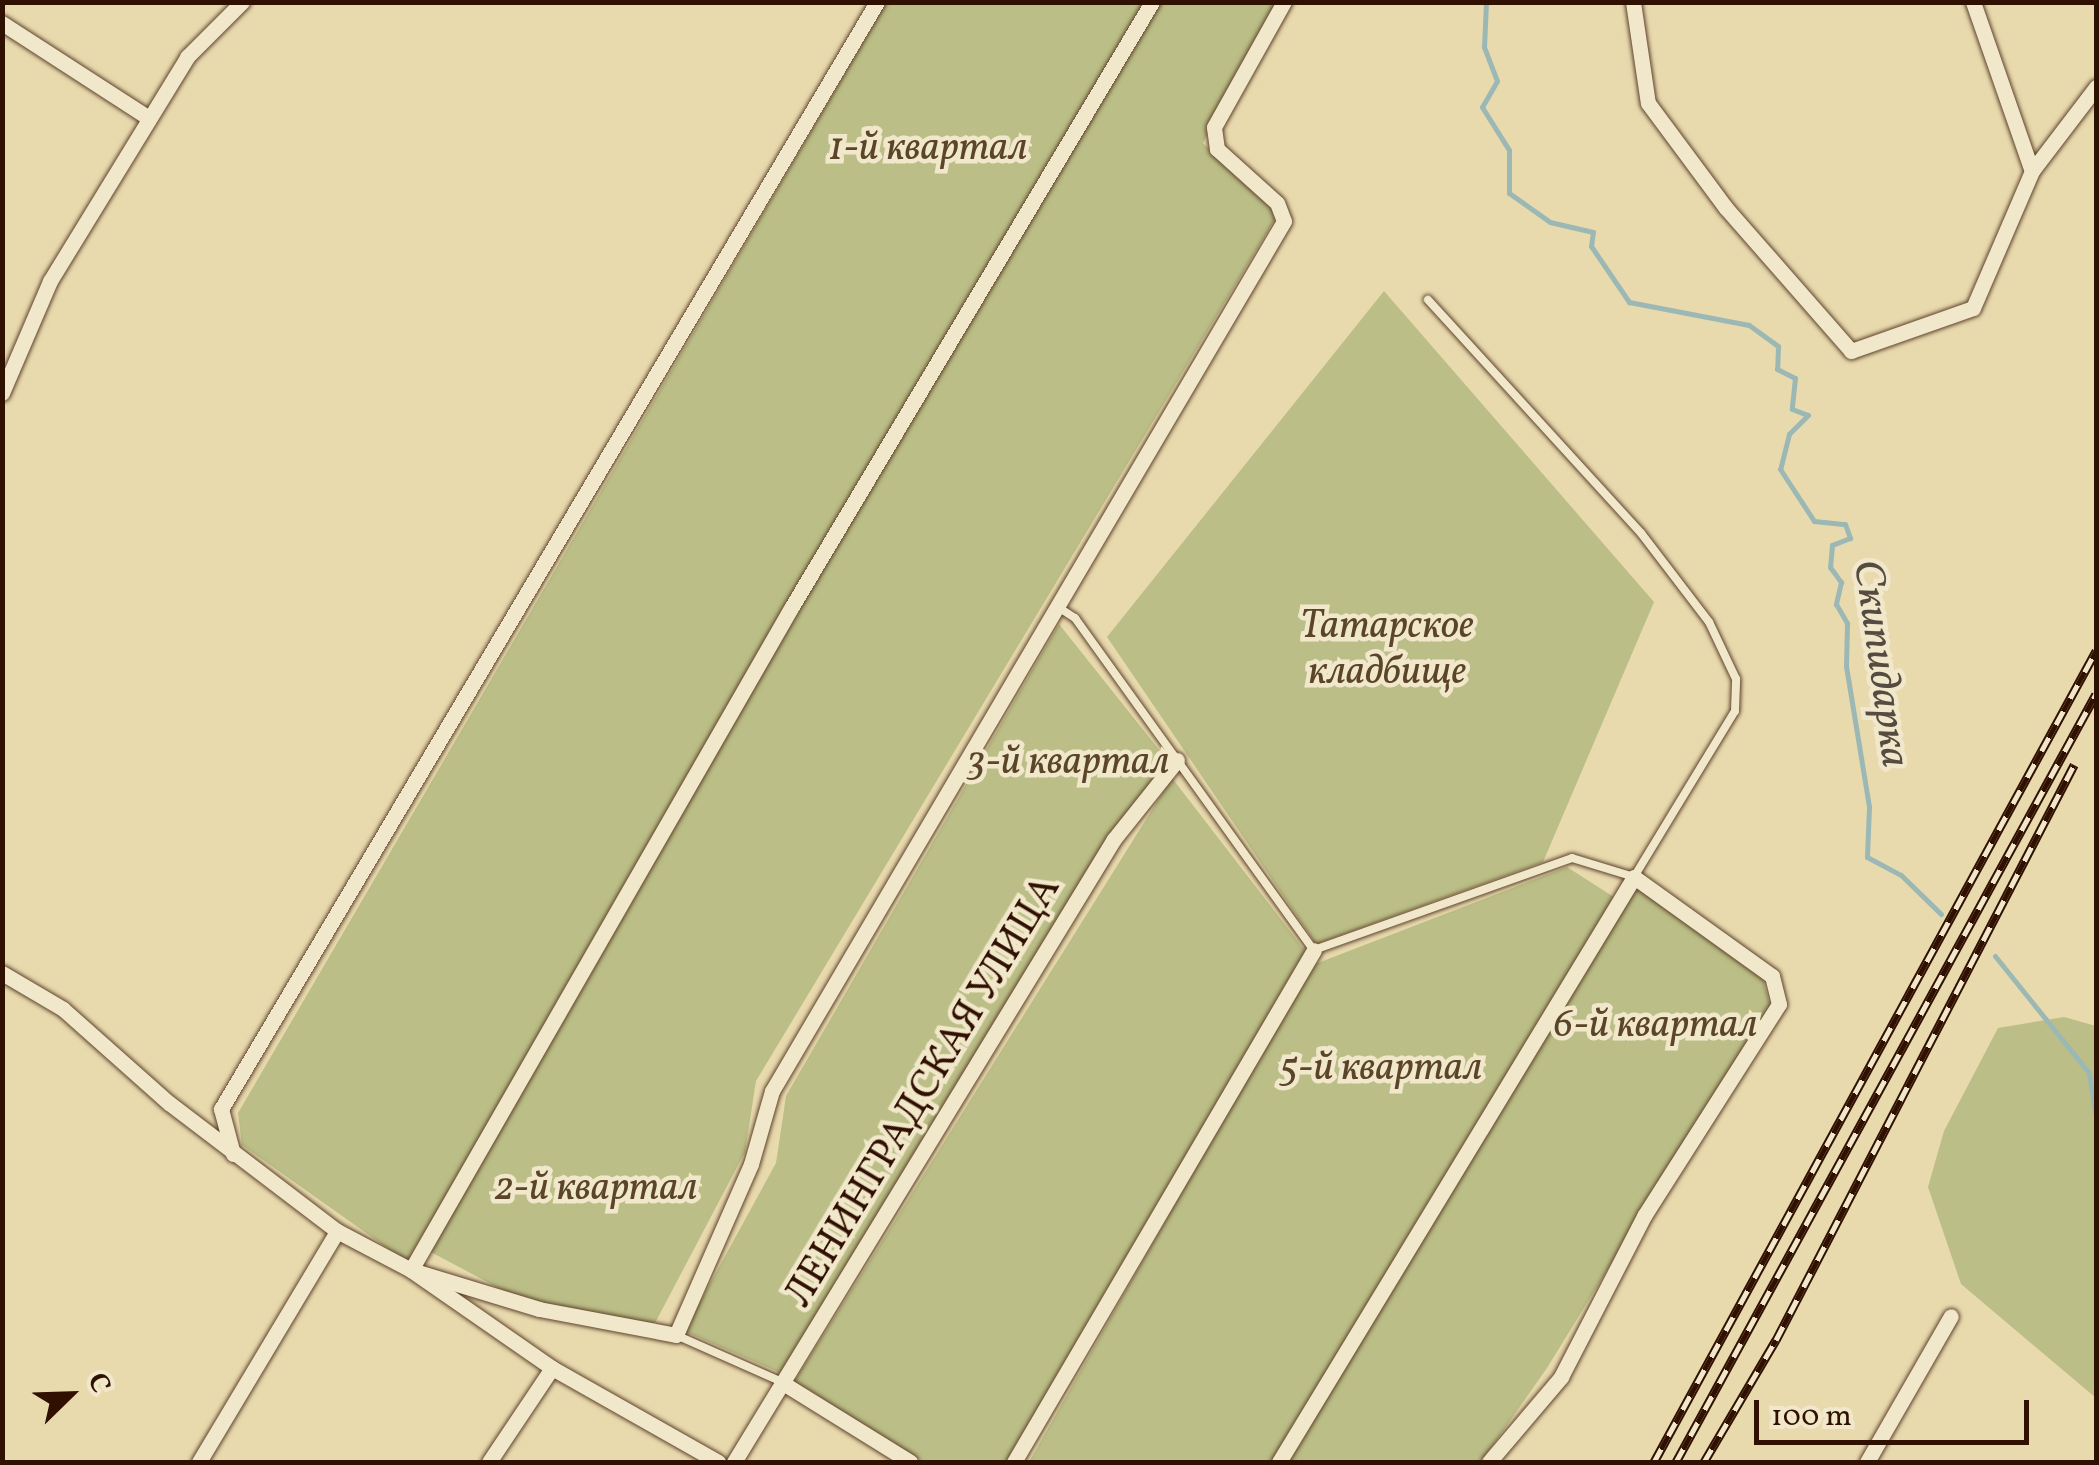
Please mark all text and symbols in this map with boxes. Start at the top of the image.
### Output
park label: 1-й квартал [829,125,1027,173]
water label: Скипидарка [1840,557,1918,771]
park label: Татарское кладбище [1300,603,1474,697]
park label: 3-й квартал [966,739,1170,787]
street label: ЛЕНИНГРАДСКАЯ УЛИЦА [776,868,1072,1316]
park label: 6-й квартал [1552,1002,1758,1050]
park label: 5-й квартал [1280,1045,1482,1093]
park label: 2-й квартал [494,1165,698,1213]
north arrow [20,1345,120,1445]
text: С [77,1367,120,1399]
scale bar [1759,1380,2034,1442]
text: 100 m [1771,1396,1852,1438]

